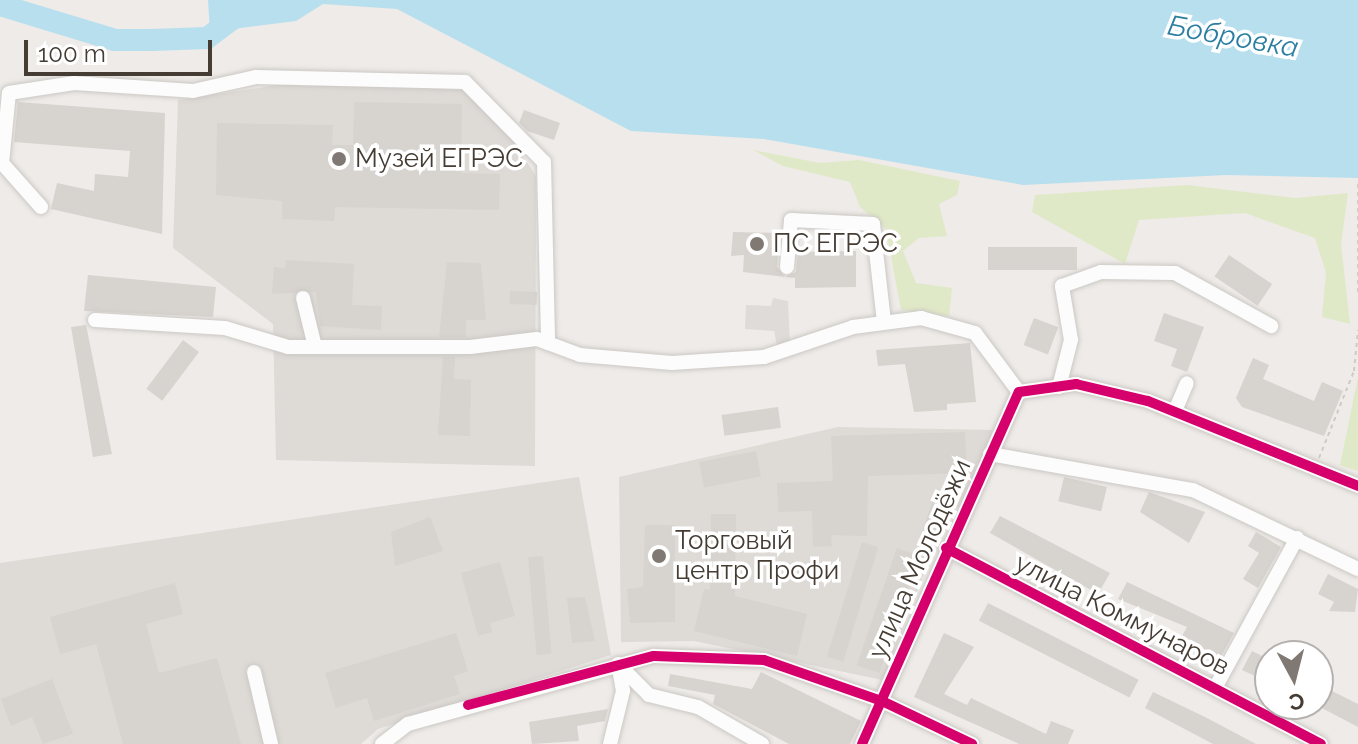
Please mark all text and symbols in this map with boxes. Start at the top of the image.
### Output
water label: Бобровка [1165,9,1301,65]
scale bar [28,24,216,74]
text: 100 m [38,39,106,68]
place label: Музей ЕГРЭС [355,143,523,175]
marker: Музей ЕГРЭС [330,150,348,168]
place label: ПС ЕГРЭС [773,228,898,260]
marker: ПС ЕГРЭС [748,235,766,253]
street label: улица Молодёжи [862,455,978,663]
place label: Торговый центр Профи [675,525,839,586]
marker: Торговый центр Профи [650,547,668,565]
street label: улица Коммунаров [1009,547,1235,683]
north arrow [1254,640,1334,720]
text: С [1288,688,1306,716]

